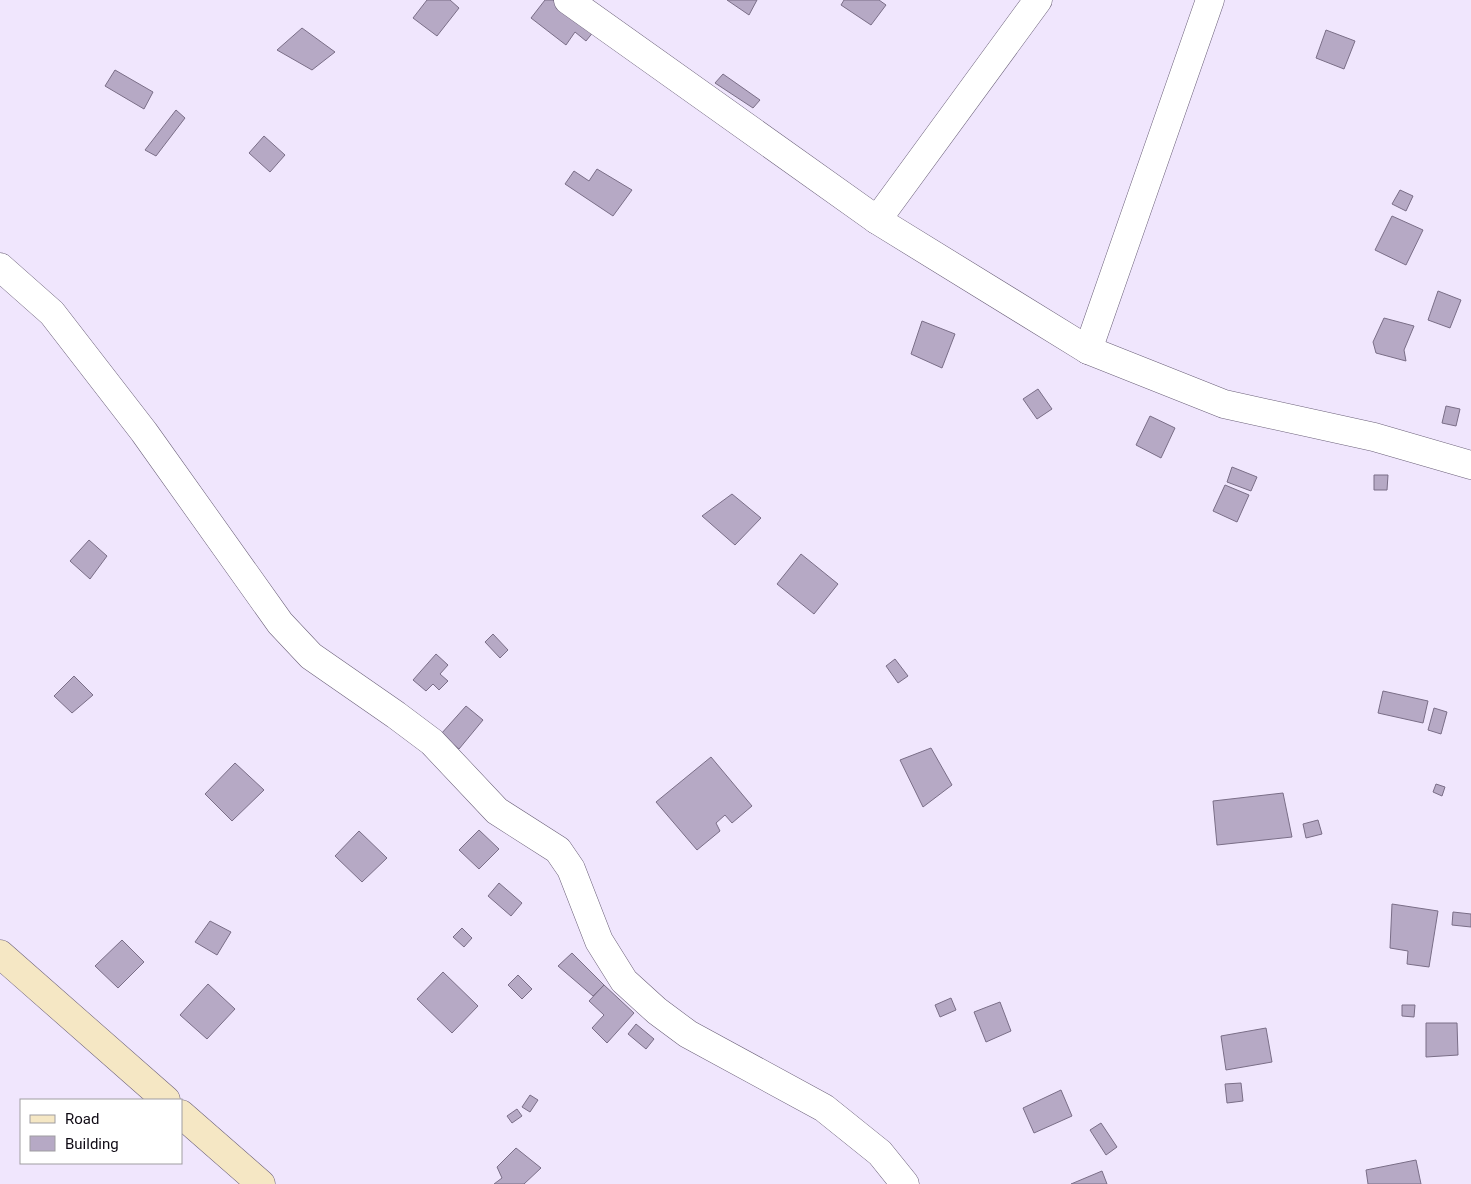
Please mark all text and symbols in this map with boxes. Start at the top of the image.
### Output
legend [20,1099,182,1164]
text: Road [65,1110,99,1128]
text: Building [65,1135,119,1153]

